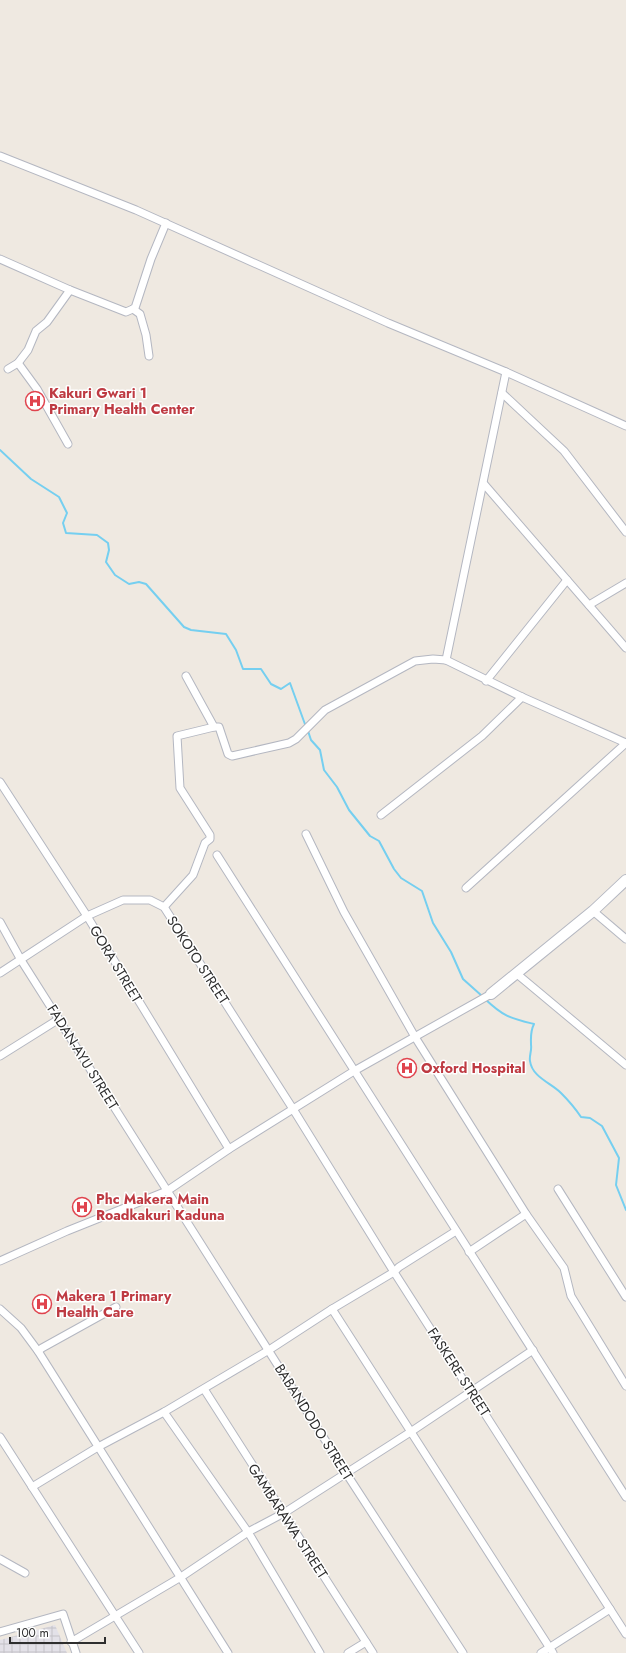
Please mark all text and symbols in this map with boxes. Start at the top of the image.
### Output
place label: Kakuri Gwari 1 Primary Health Center [49,383,195,419]
hospital icon: Kakuri Gwari 1 Primary Health Center [24,390,46,412]
street label: SOKOTO STREET [162,912,234,1008]
street label: GORA STREET [85,922,147,1007]
street label: FADAN-AYU STREET [43,1001,124,1114]
hospital icon: Oxford Hospital [396,1057,418,1079]
place label: Oxford Hospital [421,1058,526,1078]
place label: Phc Makera Main Roadkakuri Kaduna [96,1189,225,1225]
hospital icon: Phc Makera Main Roadkakuri Kaduna [71,1196,93,1218]
place label: Makera 1 Primary Health Care [56,1286,172,1322]
hospital icon: Makera 1 Primary Health Care [31,1293,53,1315]
street label: FASKERE STREET [423,1324,495,1421]
street label: BABANDODO STREET [270,1360,358,1484]
street label: GAMBARAWA STREET [243,1460,333,1583]
scale bar [10,1619,105,1645]
text: 100 m [16,1624,49,1642]

